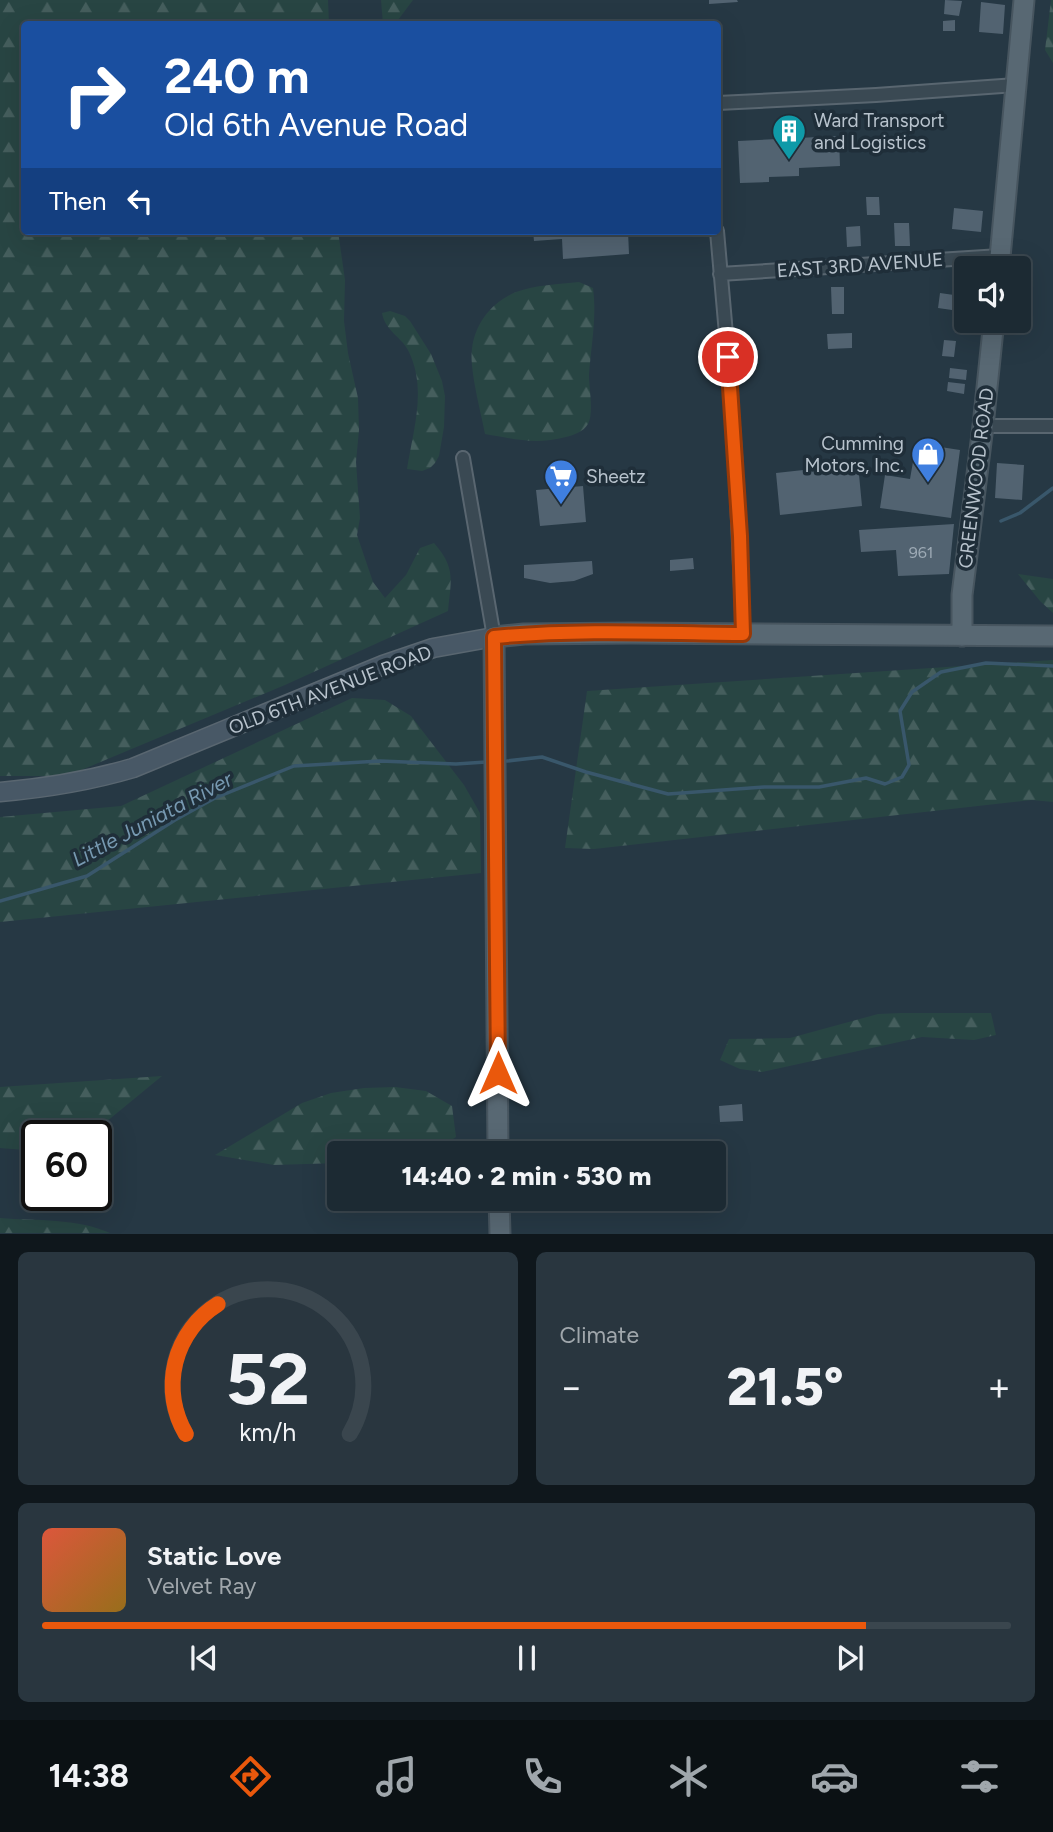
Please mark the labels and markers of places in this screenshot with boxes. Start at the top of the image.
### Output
place label: Ward Transport and Logistics [814,109,944,154]
building icon: Ward Transport and Logistics [770,112,808,161]
pin [698,327,758,387]
place label: Cumming Motors, Inc. [805,432,904,477]
shop icon: Cumming Motors, Inc. [909,435,947,484]
supermarket icon: Sheetz [542,457,580,506]
place label: Sheetz [586,465,646,488]

